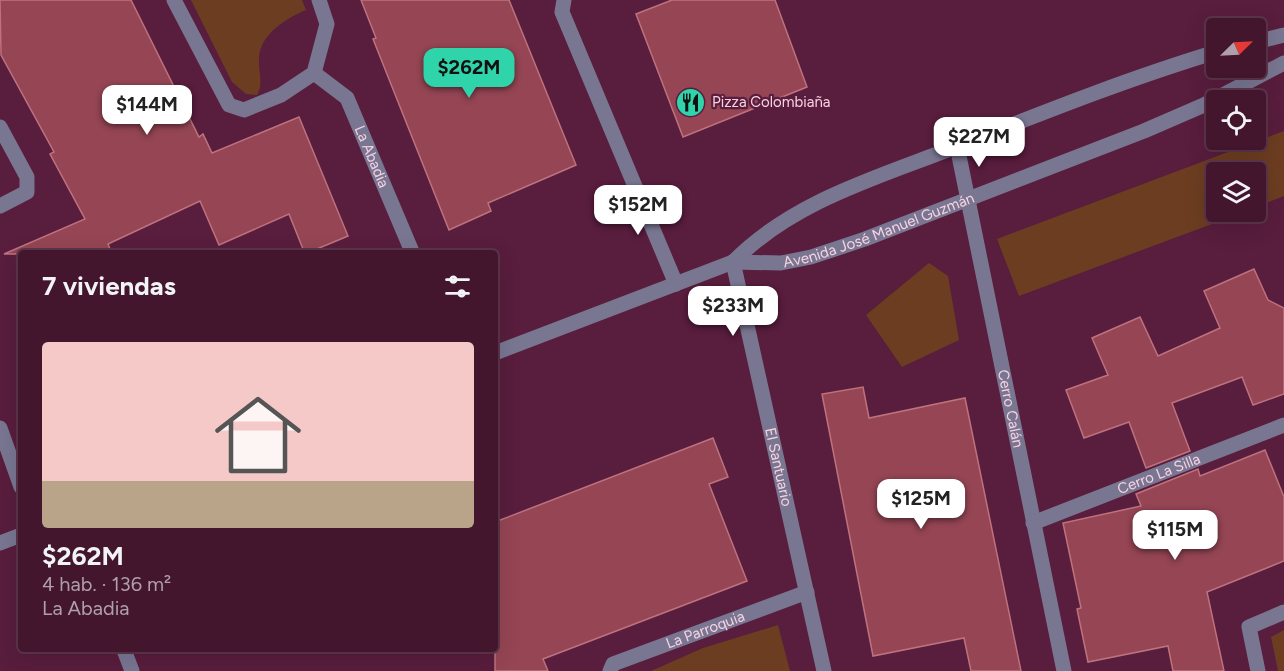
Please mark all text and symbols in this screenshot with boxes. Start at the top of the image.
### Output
north arrow [1206,18,1266,78]
map controls [1206,18,1266,222]
pin: $262M [427,48,511,99]
text: $262M [438,55,500,79]
pin: $144M [105,85,189,136]
restaurant icon: Pizza Colombiaña [675,86,707,118]
button: locate [1206,90,1266,150]
text: $144M [116,92,178,116]
place label: Pizza Colombiaña [712,93,830,111]
pin: $227M [937,117,1021,168]
street label: La Abadia [351,123,393,190]
text: $227M [948,124,1010,148]
button: layers [1206,162,1266,222]
pin: $152M [596,185,680,236]
street label: Avenida José Manuel Guzmán [782,189,977,271]
text: $152M [608,192,668,216]
text: 7 viviendas [42,270,176,302]
icon: filters [441,270,474,303]
pin: $233M [691,286,775,337]
text: $233M [702,293,764,317]
street label: Cerro Calán [994,368,1027,449]
icon: home [204,381,312,489]
street label: El Santuario [761,426,796,508]
street label: Cerro La Silla [1115,450,1203,498]
pin: $125M [879,479,963,530]
text: $125M [891,486,951,510]
pin: $115M [1133,510,1217,561]
text: $115M [1147,517,1203,541]
text: $262M [42,540,124,572]
text: 4 hab. · 136 m² [42,572,171,596]
text: La Abadia [42,596,130,620]
street label: La Parroquia [663,607,747,653]

